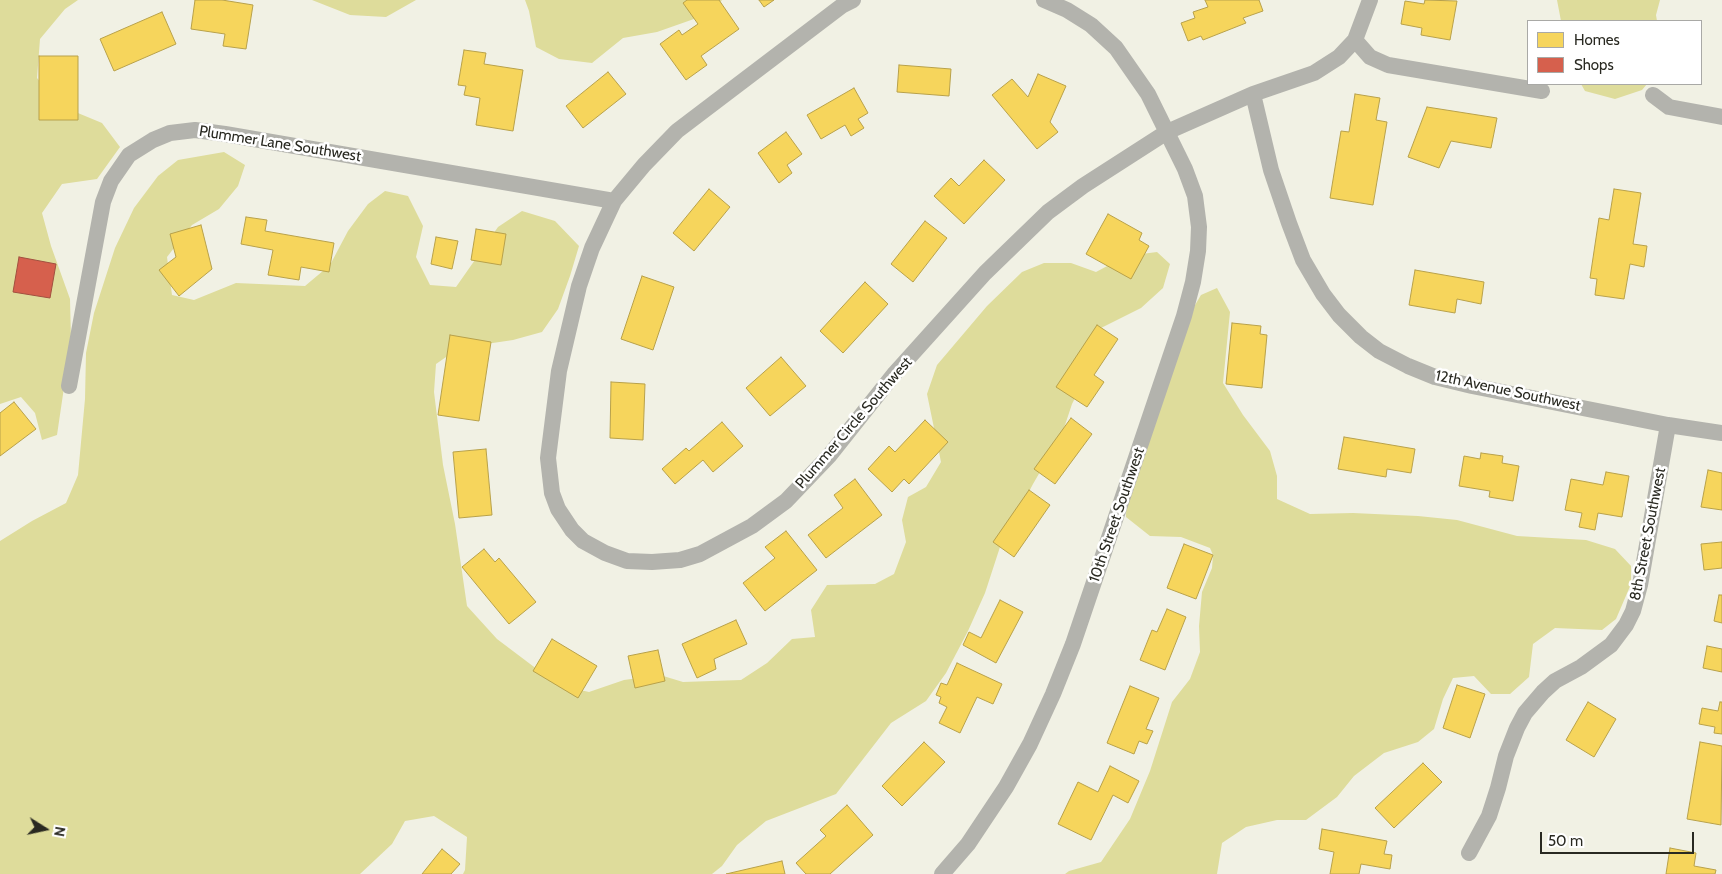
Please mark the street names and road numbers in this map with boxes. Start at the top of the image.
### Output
street label: Plummer Lane Southwest [198,122,362,166]
street label: Plummer Circle Southwest [792,354,916,492]
street label: 12th Avenue Southwest [1434,367,1582,415]
street label: 10th Street Southwest [1085,445,1149,585]
street label: 8th Street Southwest [1626,466,1670,602]

